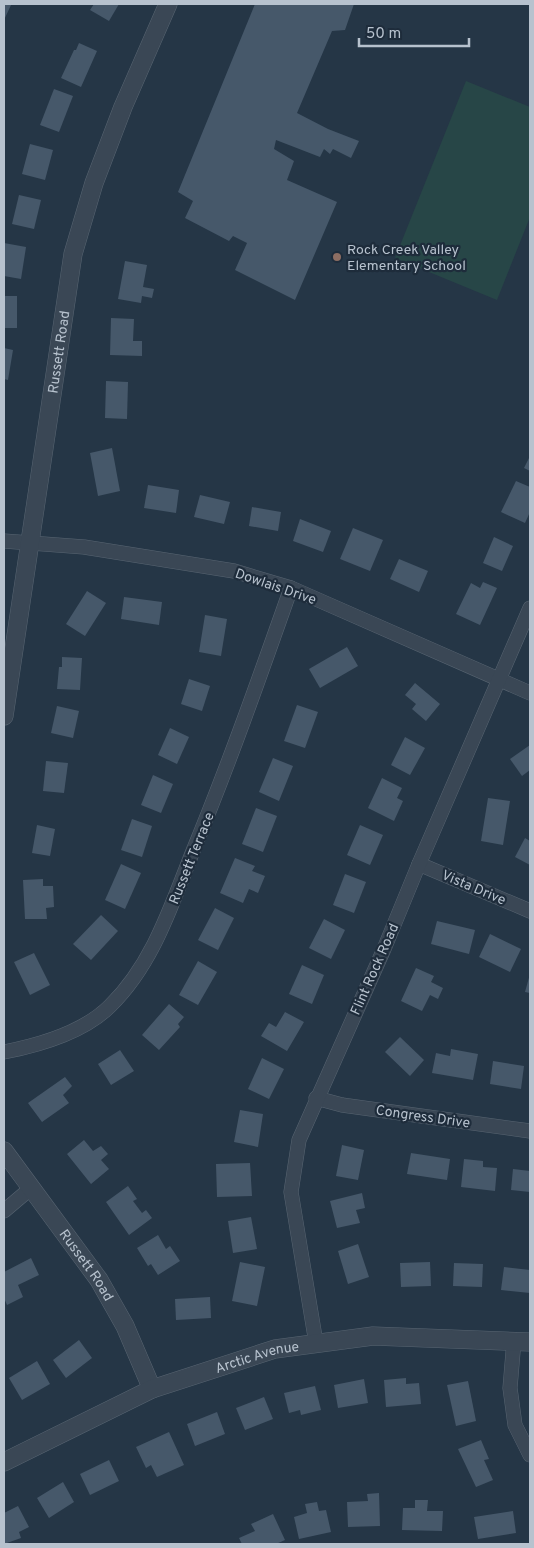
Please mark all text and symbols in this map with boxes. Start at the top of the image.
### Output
scale bar [359,15,469,47]
text: 50 m [366,25,401,44]
place label: Rock Creek Valley Elementary School [347,242,466,275]
marker: Rock Creek Valley Elementary School [331,251,343,263]
street label: Russett Road [45,310,74,395]
street label: Dowlais Drive [233,566,318,609]
street label: Russett Terrace [166,810,219,907]
street label: Vista Drive [439,867,508,910]
street label: Flint Rock Road [348,921,403,1018]
street label: Congress Drive [375,1102,471,1133]
street label: Russett Road [55,1227,116,1305]
street label: Arctic Avenue [213,1339,300,1378]

